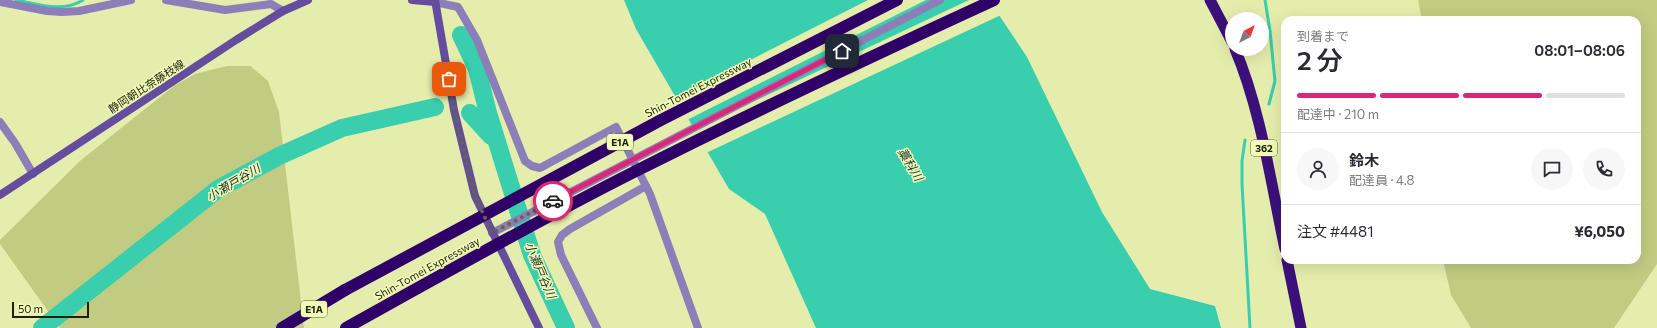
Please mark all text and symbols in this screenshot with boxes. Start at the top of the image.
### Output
north arrow [1225,12,1269,56]
map controls [1225,12,1269,56]
text: 到着まで [1297,28,1349,44]
pin [825,34,859,68]
icon: home [831,40,853,62]
text: 08:01–08:06 [1534,41,1625,59]
text: 2 分 [1297,44,1343,75]
street label: Shin-Tomei Expressway [643,54,754,120]
street label: 静岡朝比奈藤枝線 [106,57,186,115]
pin [432,62,466,96]
icon: bag [438,68,460,90]
text: 配達中 · 210 m [1297,106,1379,122]
road number: E1A [607,134,633,150]
road number: 362 [1251,140,1277,156]
water label: 藁科川 [896,145,927,185]
button: person [1297,148,1339,190]
button: chat [1531,148,1573,190]
button: phone [1583,148,1625,190]
text: 鈴木 [1349,151,1379,169]
water label: 小瀬戸谷川 [204,160,264,203]
text: 配達員 · 4.8 [1349,172,1415,188]
courier [533,181,573,221]
icon: car [542,190,564,212]
text: 注文 #4481 [1297,222,1374,240]
text: ¥6,050 [1574,222,1625,240]
street label: Shin-Tomei Expressway [372,234,482,302]
water label: 小瀬戸谷川 [523,240,560,302]
scale bar [12,300,89,319]
road number: E1A [301,301,327,317]
text: 50 m [18,302,43,315]

